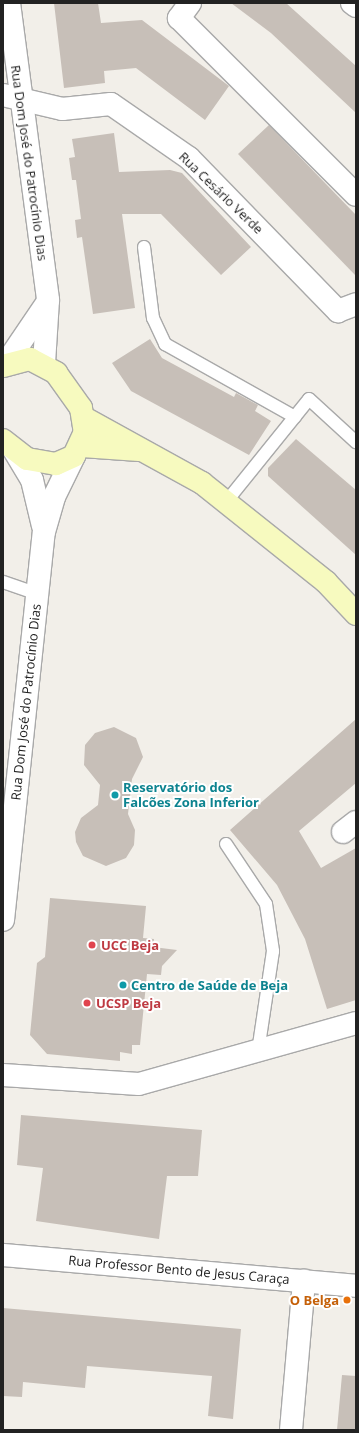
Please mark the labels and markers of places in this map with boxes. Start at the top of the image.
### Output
place label: Reservatório dos Falcões Zona Inferior [123,780,259,811]
marker: Reservatório dos Falcões Zona Inferior [110,790,120,800]
place label: UCC Beja [101,937,159,953]
marker: UCC Beja [86,939,98,951]
place label: Centro de Saúde de Beja [131,977,288,993]
marker: Centro de Saúde de Beja [118,980,128,990]
place label: UCSP Beja [96,995,161,1011]
marker: UCSP Beja [81,997,93,1009]
place label: O Belga [290,1292,339,1308]
marker: O Belga [342,1295,352,1305]

